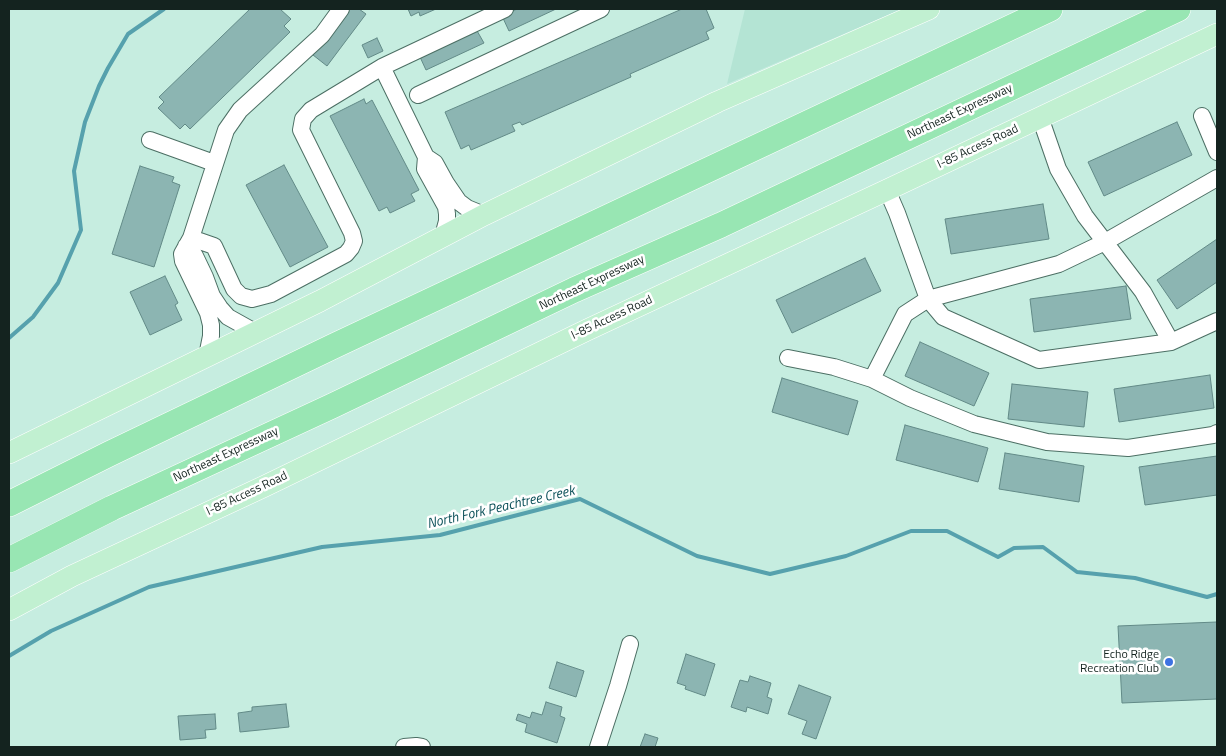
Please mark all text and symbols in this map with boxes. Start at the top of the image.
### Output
street label: Northeast Expressway [905,81,1015,143]
street label: I-85 Access Road [935,122,1021,172]
street label: Northeast Expressway [537,252,647,314]
street label: I-85 Access Road [569,293,655,343]
street label: Northeast Expressway [171,424,281,486]
street label: I-85 Access Road [204,469,290,519]
water label: North Fork Peachtree Creek [426,483,576,533]
place label: Echo Ridge Recreation Club [1080,648,1159,676]
marker: Echo Ridge Recreation Club [1163,656,1175,668]

